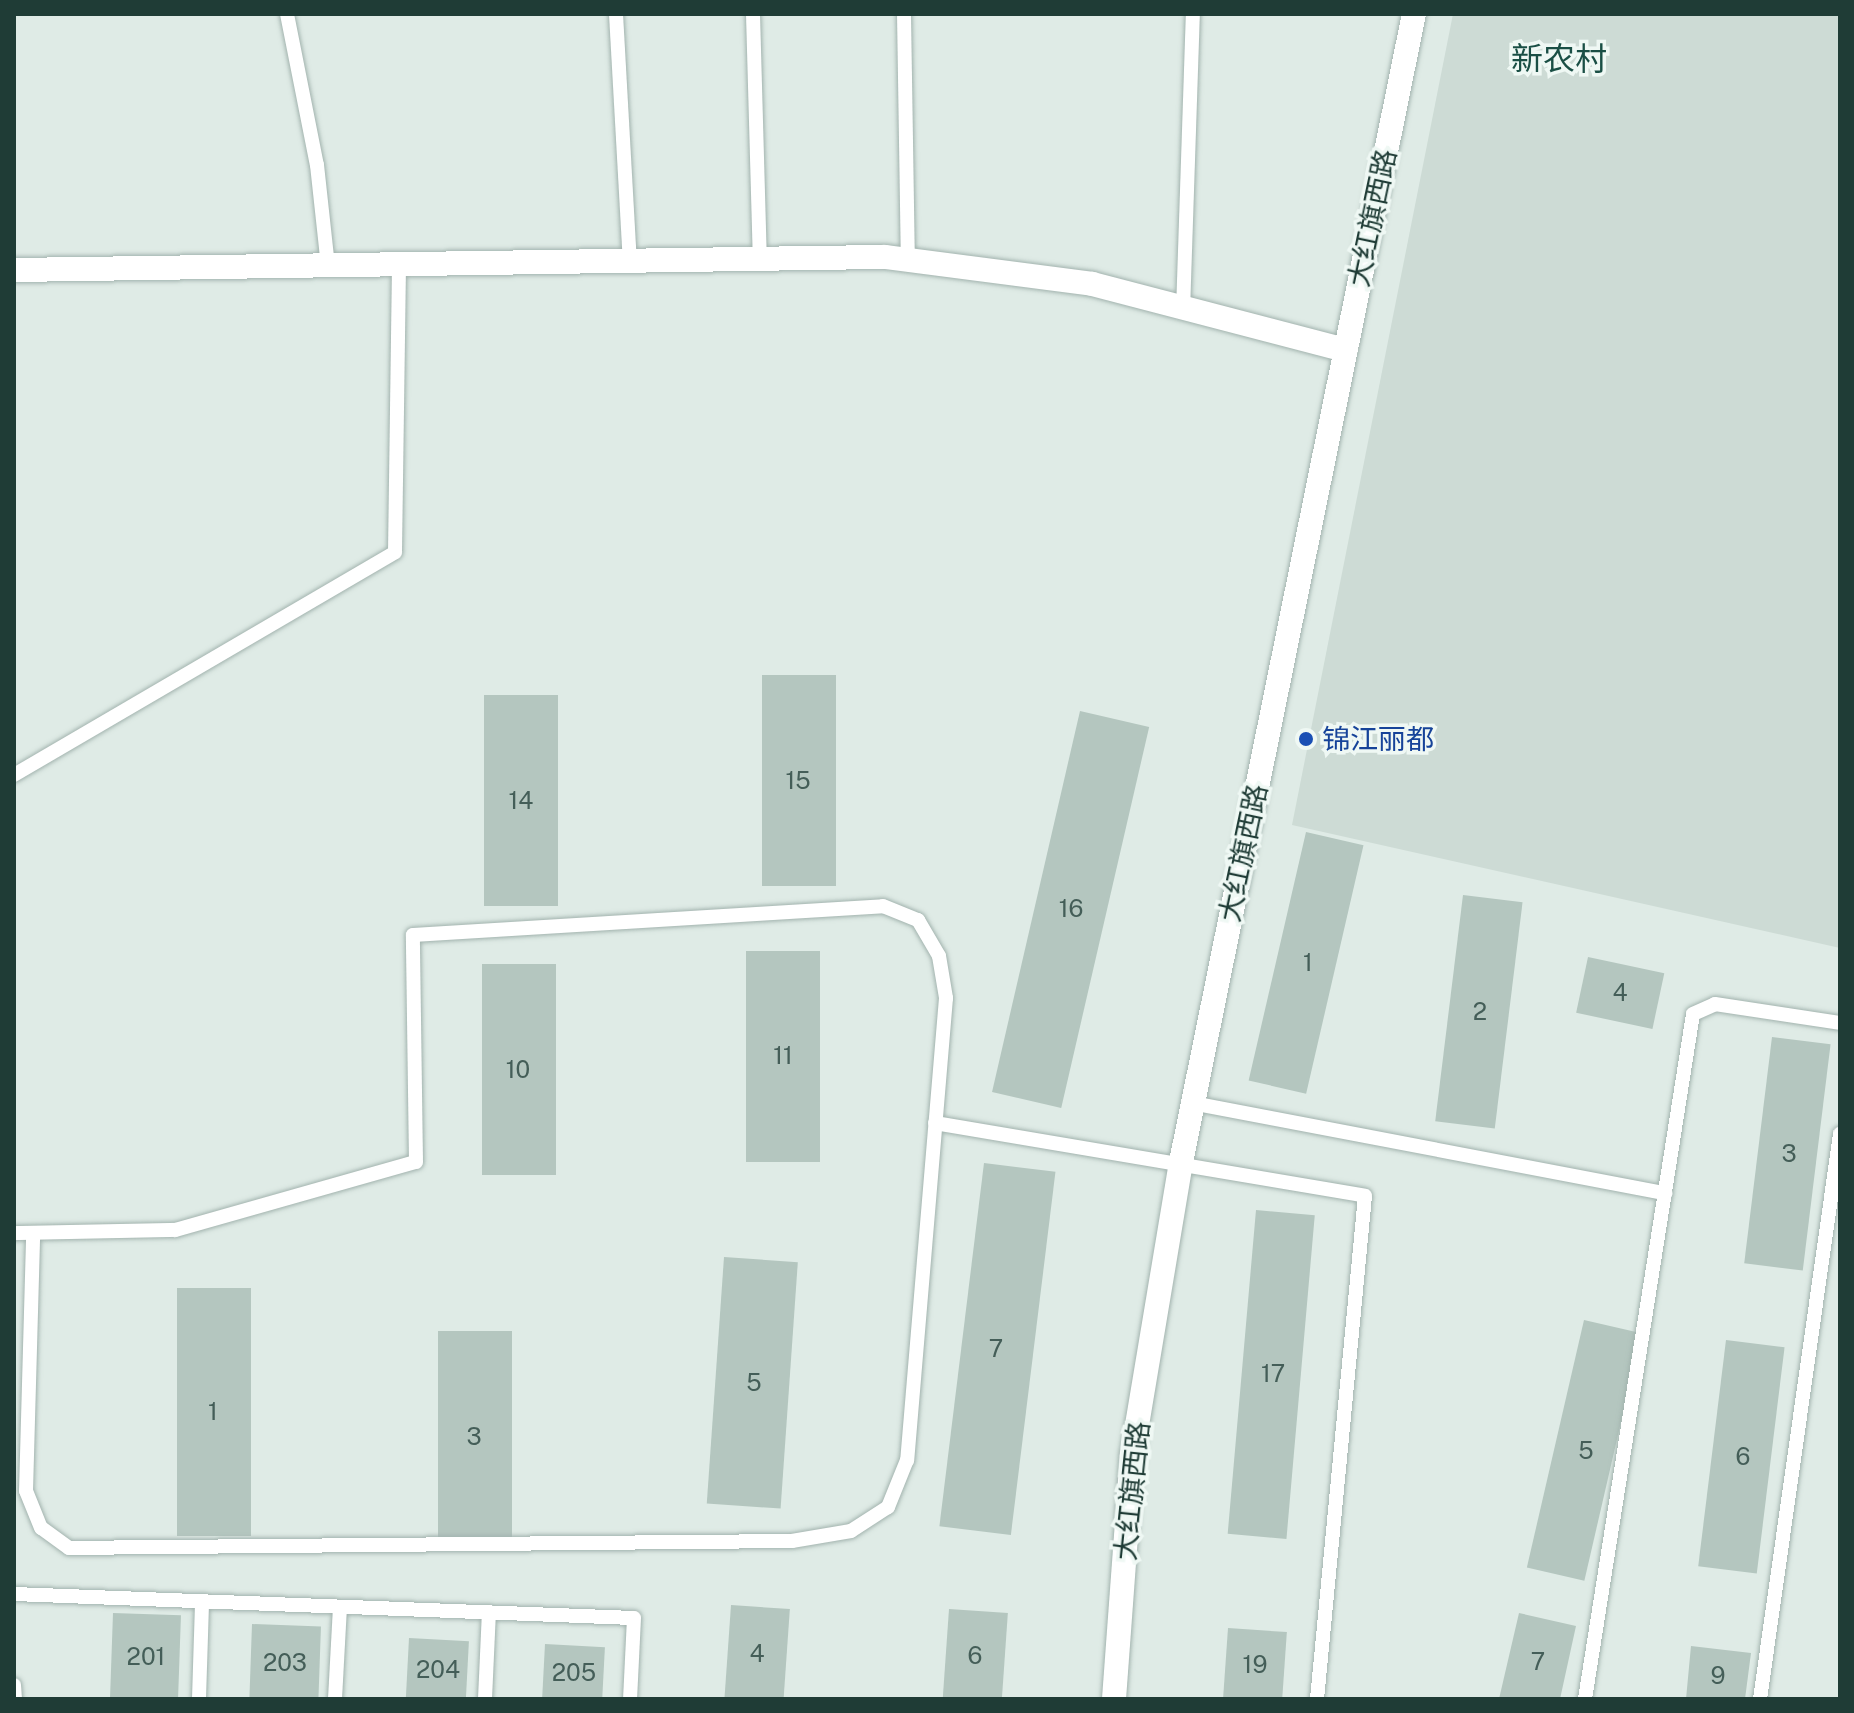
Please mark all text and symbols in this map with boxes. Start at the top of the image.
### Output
district label: 新农村 [1511,40,1607,78]
street label: 大红旗西路 [1341,146,1403,290]
place label: 锦江丽都 [1322,722,1434,756]
marker: 锦江丽都 [1297,730,1315,748]
house number: 15 [785,767,811,795]
street label: 大红旗西路 [1212,781,1274,925]
house number: 14 [509,787,533,815]
house number: 16 [1059,895,1083,923]
house number: 1 [1303,949,1313,977]
house number: 4 [1612,979,1628,1007]
house number: 2 [1473,998,1487,1026]
house number: 11 [773,1042,793,1070]
house number: 10 [506,1056,530,1084]
house number: 3 [1781,1140,1797,1168]
house number: 7 [989,1335,1003,1363]
house number: 17 [1261,1360,1285,1388]
house number: 5 [746,1369,762,1397]
house number: 1 [208,1398,218,1426]
street label: 大红旗西路 [1108,1420,1156,1562]
house number: 3 [466,1423,482,1451]
house number: 5 [1578,1437,1594,1465]
house number: 6 [1736,1443,1750,1471]
house number: 4 [749,1640,765,1668]
house number: 6 [968,1642,982,1670]
house number: 201 [127,1643,165,1671]
house number: 7 [1531,1648,1545,1676]
house number: 203 [263,1649,307,1677]
house number: 19 [1243,1651,1267,1679]
house number: 204 [416,1656,460,1684]
house number: 205 [552,1659,596,1687]
house number: 9 [1711,1662,1725,1690]

